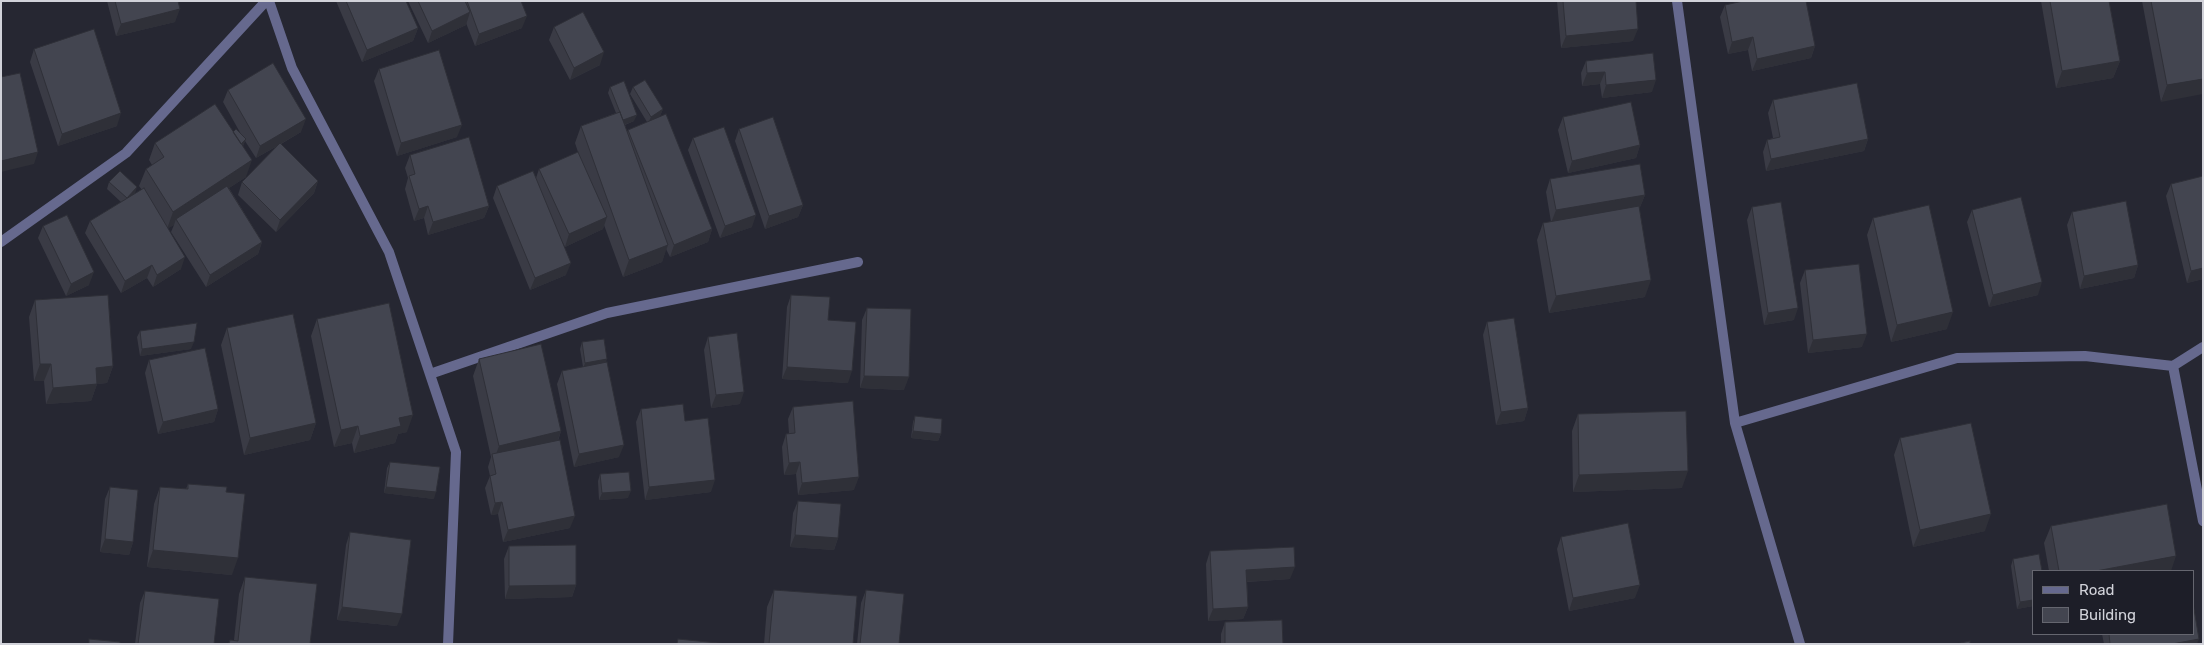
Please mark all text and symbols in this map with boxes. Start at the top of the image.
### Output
legend [2032,570,2194,635]
text: Road [2079,581,2115,599]
text: Building [2079,606,2136,624]

